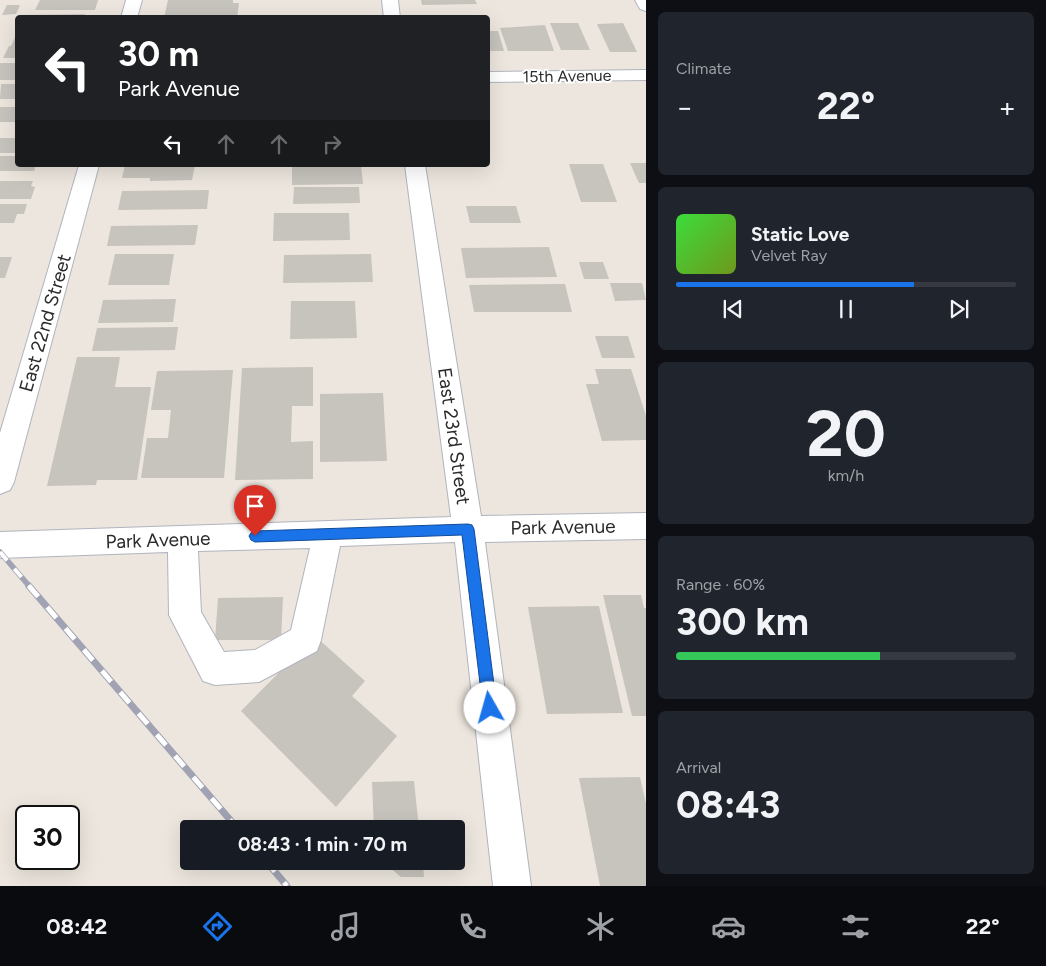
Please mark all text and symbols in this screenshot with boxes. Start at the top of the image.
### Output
text: 30 m [118,33,199,75]
icon: left [35,35,100,100]
text: Climate [676,59,731,78]
street label: 15th Avenue [522,66,612,86]
text: Park Avenue [118,75,240,102]
text: 22° [817,83,875,129]
text: − [676,90,693,124]
text: + [999,90,1016,124]
icon: left [159,130,187,158]
icon: ahead [212,130,240,158]
icon: ahead [265,130,293,158]
icon: right [318,130,346,158]
text: Static Love [751,223,849,246]
text: Velvet Ray [751,246,827,265]
street label: East 22nd Street [14,251,76,395]
icon: previous [719,295,747,323]
icon: pause [832,295,860,323]
icon: next [945,295,973,323]
street label: East 23rd Street [433,366,475,506]
text: 20 [806,394,886,472]
text: km/h [828,466,864,485]
pin [234,485,276,536]
icon: arrive [241,492,269,520]
street label: Park Avenue [510,515,616,539]
street label: Park Avenue [105,527,211,553]
text: Range · 60% [676,575,765,594]
text: 300 km [676,599,809,645]
position arrow [463,681,515,733]
text: Arrival [676,758,721,777]
text: 08:43 [676,782,781,828]
speed limit sign: 30 [15,805,80,870]
text: 08:43 · 1 min · 70 m [238,833,407,856]
icon: directions [200,909,235,944]
icon: music [328,909,363,944]
icon: phone [455,909,490,944]
icon: climate [583,909,618,944]
icon: car [711,909,746,944]
icon: filters [838,909,873,944]
text: 08:42 [46,913,107,940]
text: 22° [966,913,1000,940]

